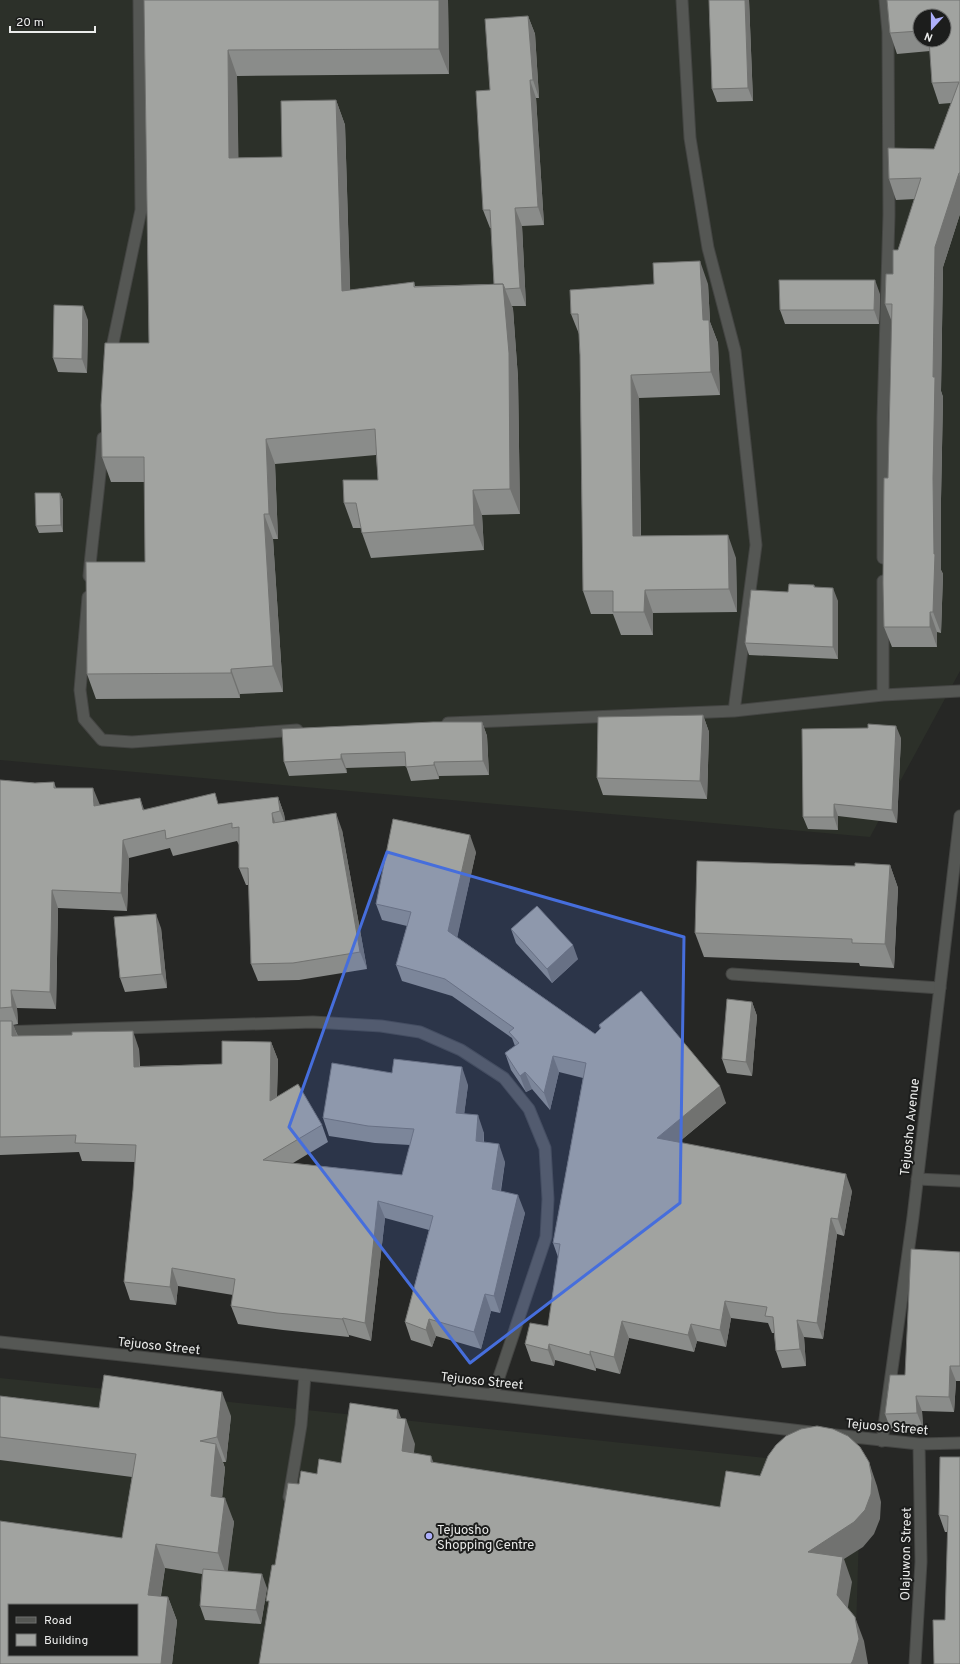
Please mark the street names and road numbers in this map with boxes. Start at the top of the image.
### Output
street label: Tejuosho Avenue [898,1078,924,1177]
street label: Tejuoso Street [117,1335,201,1359]
street label: Tejuoso Street [440,1370,524,1394]
street label: Tejuoso Street [845,1416,929,1440]
street label: Olajuwon Street [898,1507,916,1601]

